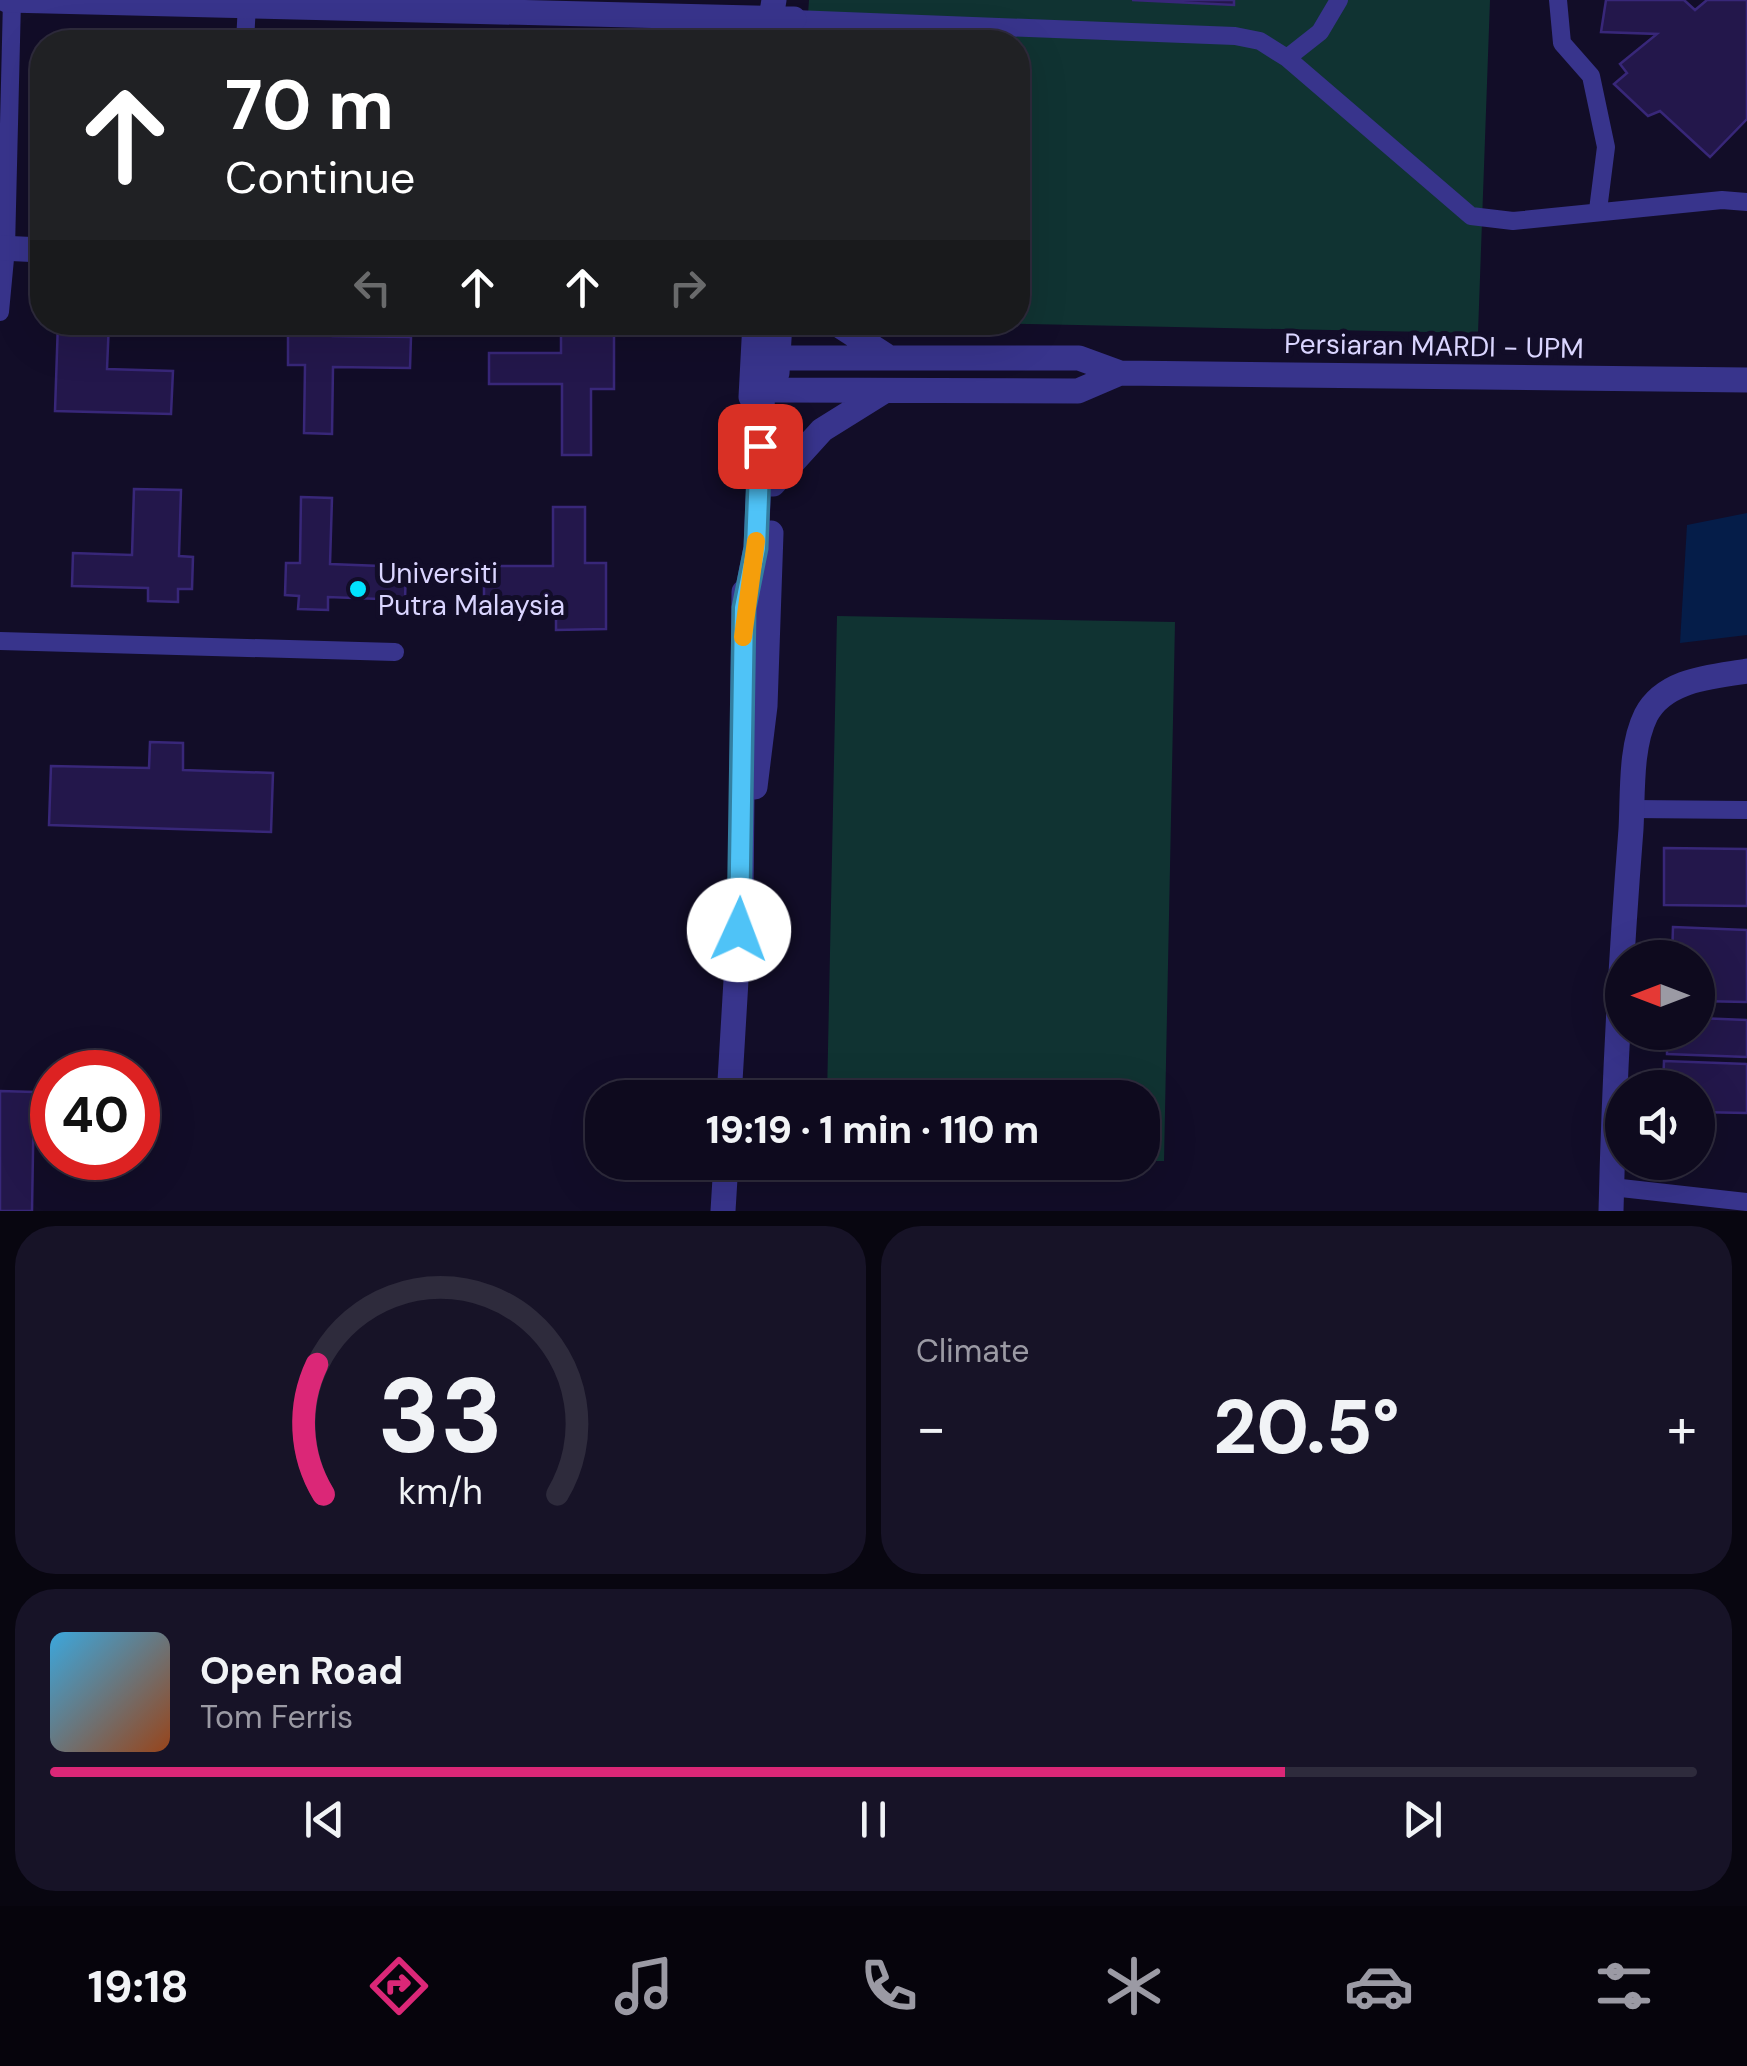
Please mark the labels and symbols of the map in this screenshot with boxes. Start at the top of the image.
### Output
street label: Persiaran MARDI - UPM [1284,325,1584,367]
pin [718,404,803,489]
place label: Universiti Putra Malaysia [378,555,565,624]
marker: Universiti Putra Malaysia [347,578,369,600]
position arrow [687,878,791,982]
north arrow [1605,940,1715,1050]
speed limit sign: 40 [30,1050,160,1180]

